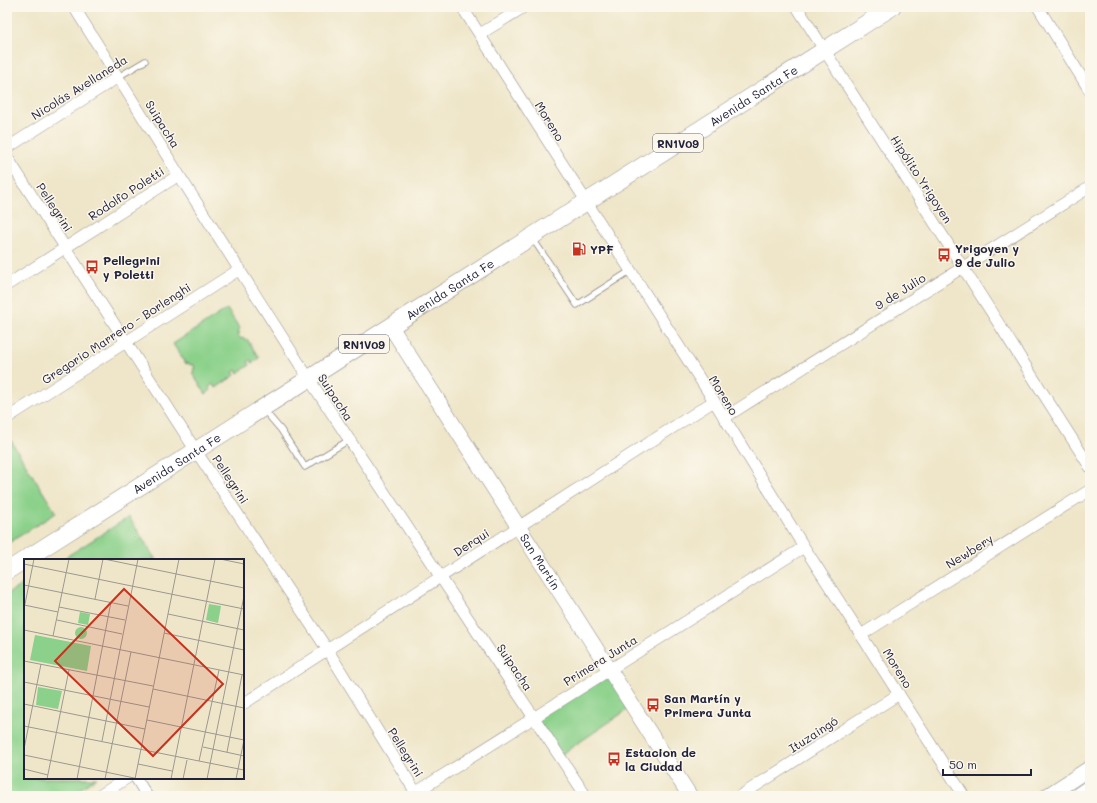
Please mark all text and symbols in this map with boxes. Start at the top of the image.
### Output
street label: Nicolás Avellaneda [28,51,130,123]
street label: Avenida Santa Fe [706,61,801,129]
street label: Suipacha [142,97,184,151]
street label: Moreno [532,98,568,144]
street label: Hipólito Yrigoyen [888,132,956,226]
road number: RN1V09 [653,134,703,152]
street label: Rodolfo Poletti [85,163,167,223]
street label: Pellegrini [33,179,77,235]
place label: Yrigoyen y 9 de Julio [955,240,1019,270]
fuel station icon: YPF [571,241,587,257]
place label: YPF [590,241,614,257]
bus stop icon: Yrigoyen y 9 de Julio [936,247,952,263]
place label: Pellegrini y Poletti [103,252,160,282]
street label: Avenida Santa Fe [402,255,497,323]
bus stop icon: Pellegrini y Poletti [84,259,100,275]
street label: 9 de Julio [872,269,928,313]
street label: Gregorio Marrero - Borlenghi [38,279,194,387]
road number: RN1V09 [339,335,389,353]
street label: Suipacha [315,370,357,424]
street label: Moreno [706,372,742,418]
street label: Avenida Santa Fe [129,429,224,497]
street label: Pellegrini [209,451,253,507]
street label: Derqui [450,524,492,560]
street label: San Martín [517,530,564,593]
street label: Newbery [942,530,996,572]
inset map [24,559,244,779]
street label: Primera Junta [560,631,640,689]
street label: Suipacha [493,640,537,694]
street label: Moreno [880,645,916,691]
place label: San Martín y Primera Junta [664,690,752,720]
bus stop icon: San Martín y Primera Junta [645,697,661,713]
street label: Ituzaingó [785,712,841,756]
street label: Pellegrini [385,724,427,780]
place label: Estacion de la Ciudad [625,744,696,774]
bus stop icon: Estacion de la Ciudad [606,751,622,767]
scale bar [943,751,1031,777]
text: 50 m [949,756,977,772]

